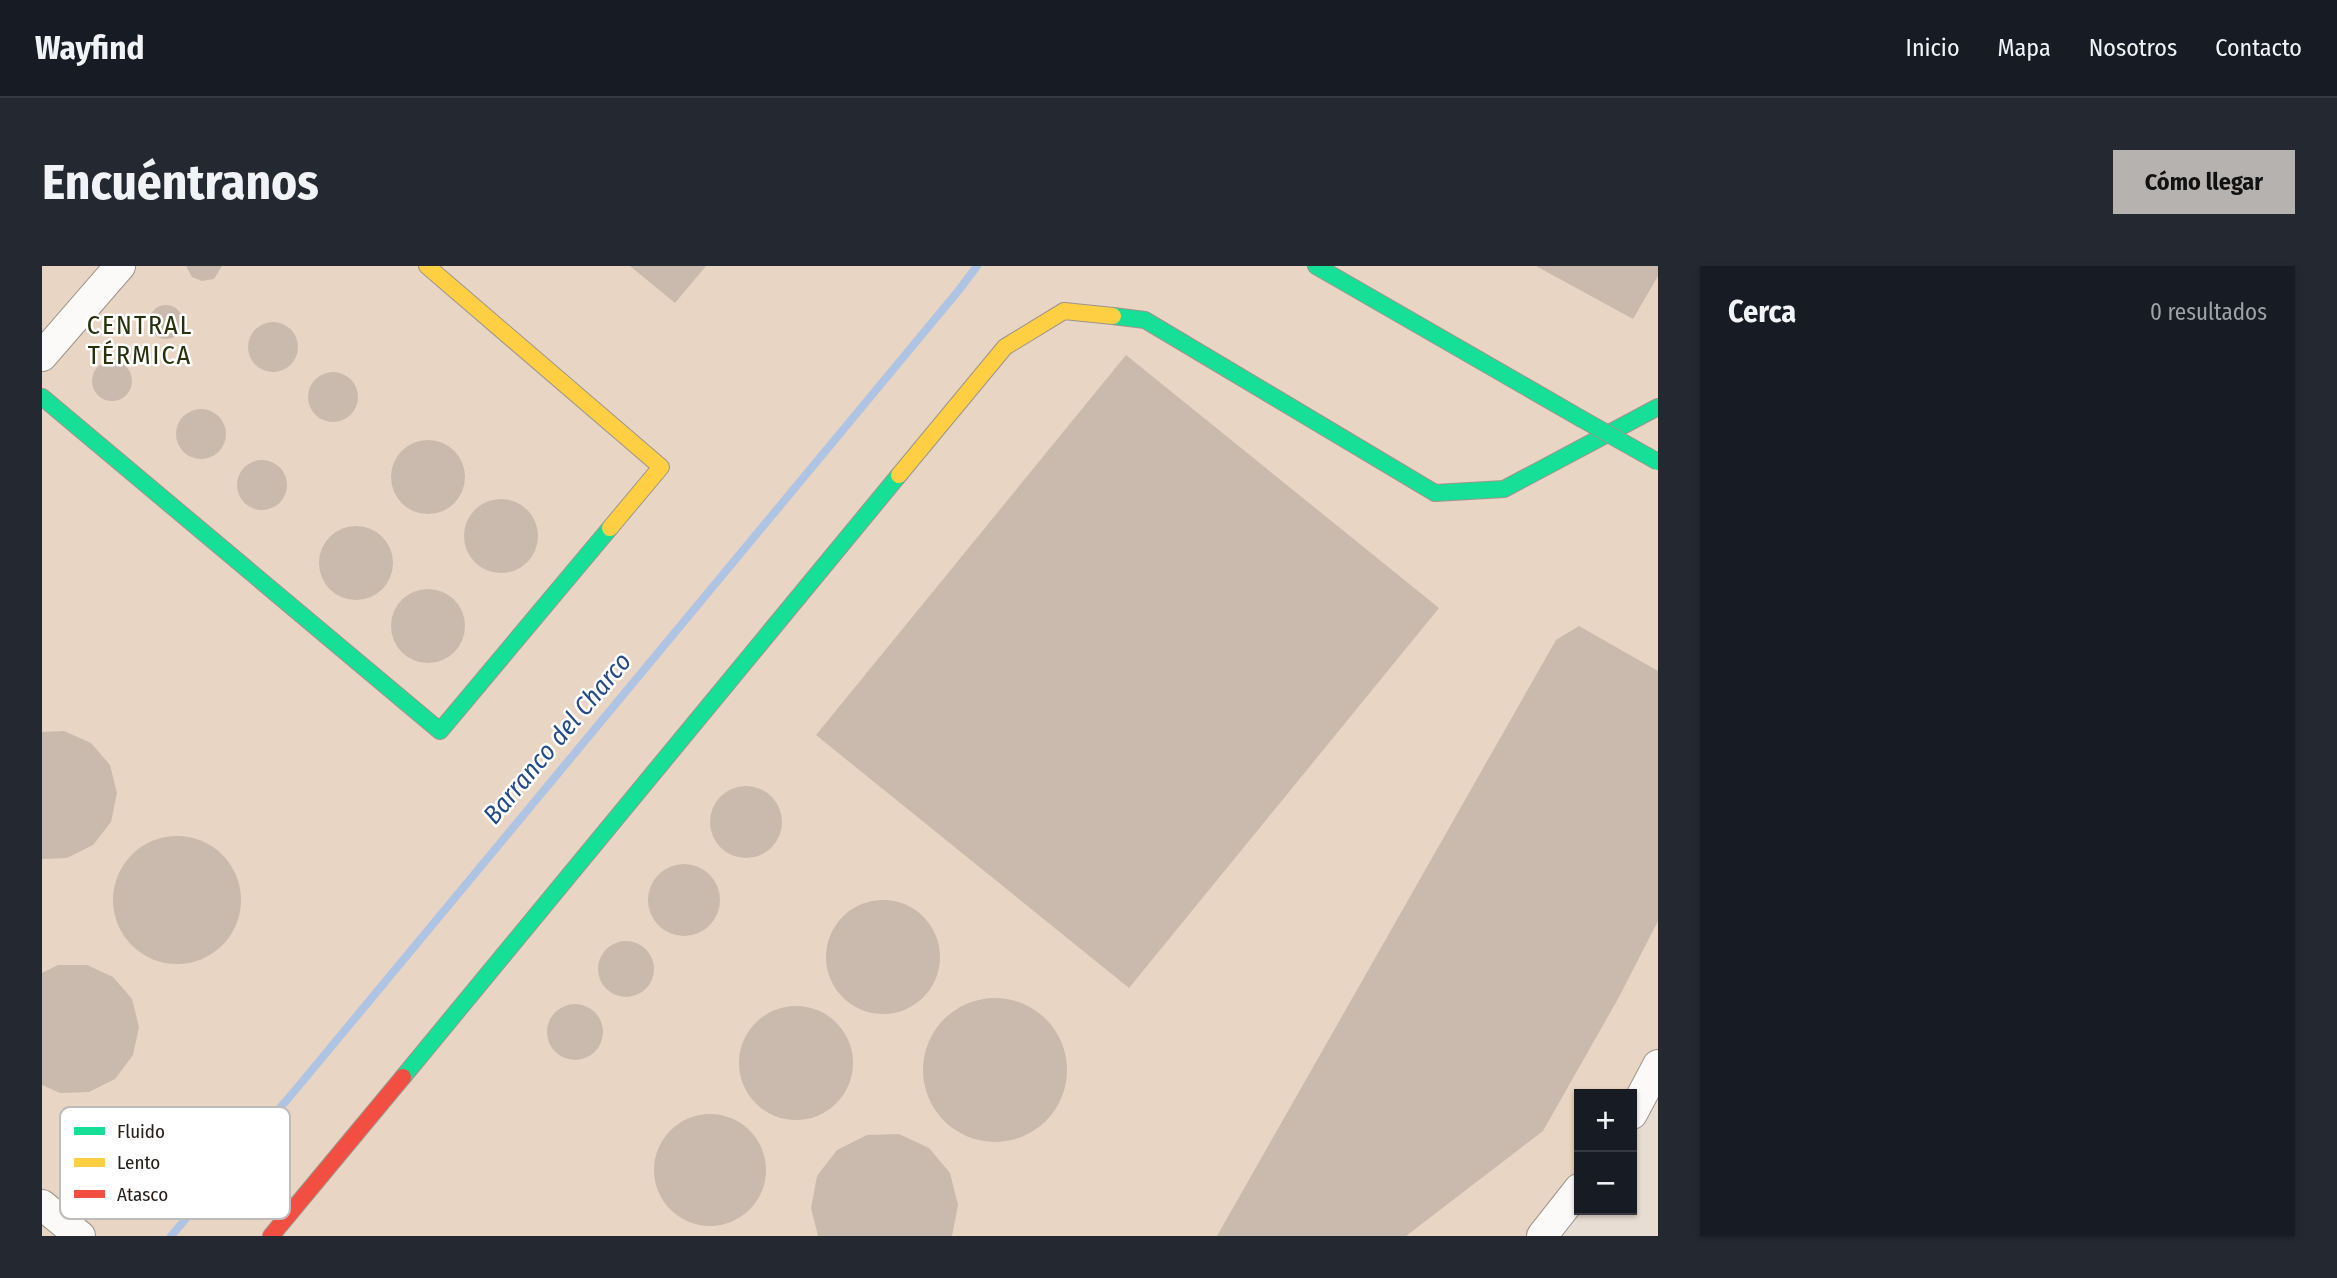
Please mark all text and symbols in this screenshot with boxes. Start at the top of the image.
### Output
text: Wayfind [35,28,144,68]
text: Inicio [1906,34,1960,62]
text: Mapa [1998,34,2051,62]
text: Nosotros [2089,34,2177,62]
text: Contacto [2215,34,2302,62]
button: Cómo llegar [2113,150,2295,214]
text: Encuéntranos [42,153,319,212]
text: Cerca [1728,294,1796,330]
text: 0 resultados [2150,298,2267,326]
district label: CENTRAL TÉRMICA [87,310,193,371]
water label: Barranco del Charco [477,646,638,830]
map controls [1574,1089,1637,1215]
button: + [1574,1089,1637,1152]
legend [60,1107,290,1219]
text: Fluido [117,1120,165,1143]
text: Lento [117,1151,160,1174]
button: − [1574,1152,1637,1215]
text: Atasco [117,1183,168,1206]

